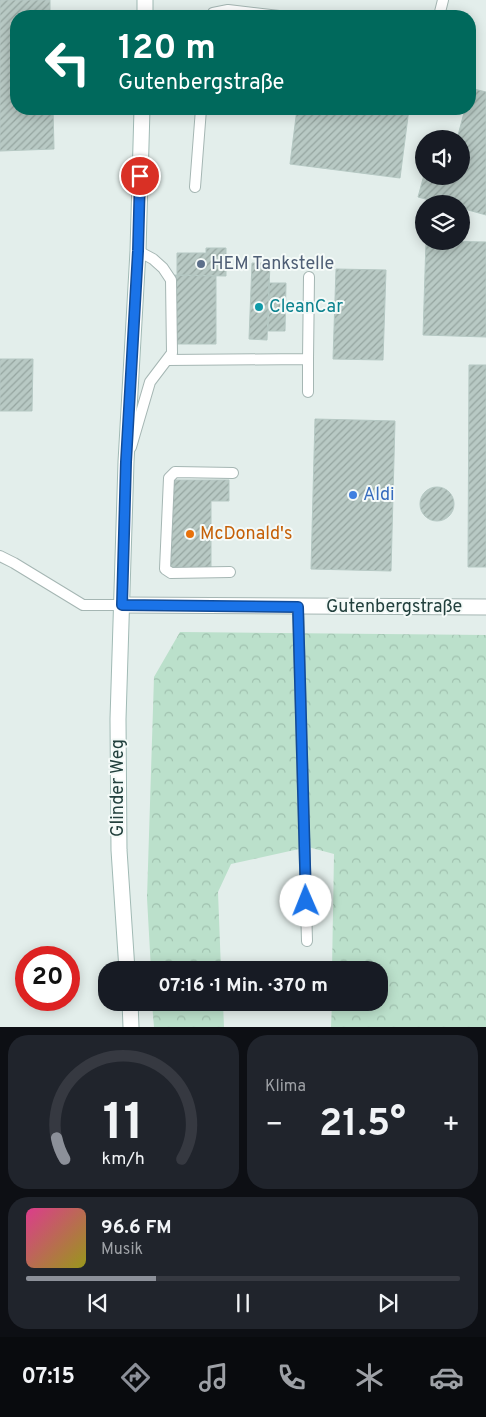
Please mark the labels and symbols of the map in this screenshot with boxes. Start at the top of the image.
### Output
pin [119,155,161,197]
place label: HEM Tankstelle [211,253,334,276]
marker: HEM Tankstelle [195,258,207,270]
place label: CleanCar [269,296,343,319]
marker: CleanCar [253,301,265,313]
place label: Aldi [363,484,395,507]
marker: Aldi [347,489,359,501]
place label: McDonald's [200,523,292,546]
marker: McDonald's [184,528,196,540]
street label: Gutenbergstraße [326,596,462,619]
street label: Glinder Weg [107,739,130,837]
position arrow [279,874,331,926]
speed limit sign: 20 [15,946,80,1011]

